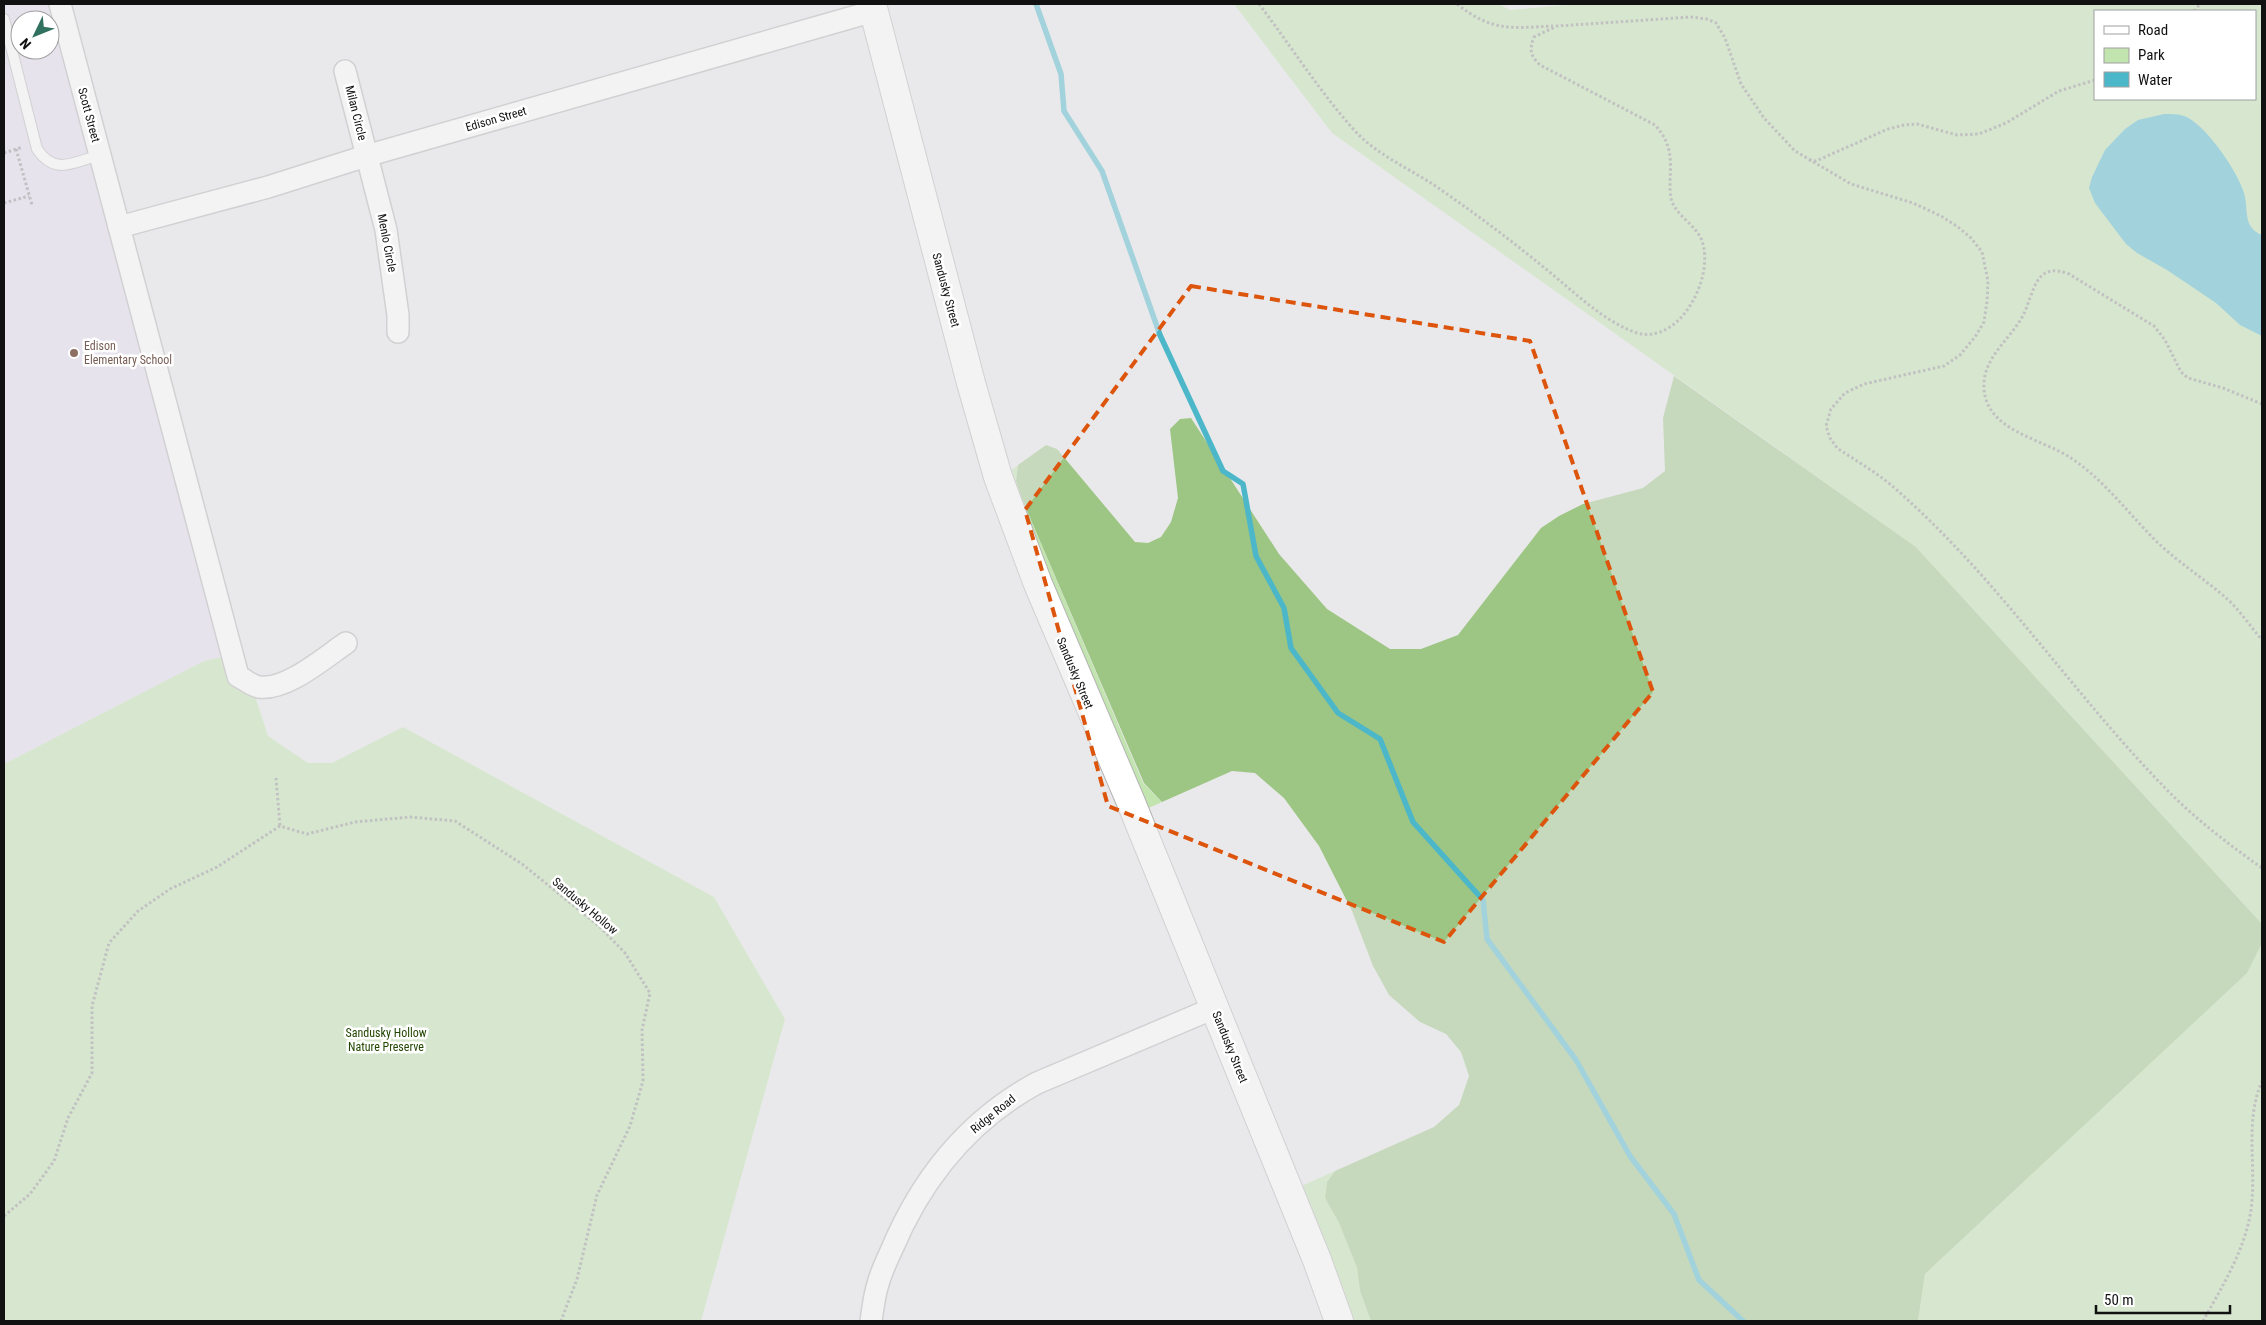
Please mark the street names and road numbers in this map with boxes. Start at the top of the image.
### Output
street label: Milan Circle [342,84,370,142]
street label: Scott Street [75,86,103,144]
street label: Edison Street [464,104,529,134]
street label: Menlo Circle [374,213,400,274]
street label: Sandusky Street [929,251,963,329]
street label: Sandusky Street [1054,635,1097,711]
street label: Sandusky Hollow [549,875,621,938]
street label: Sandusky Street [1209,1009,1251,1085]
street label: Ridge Road [968,1092,1018,1136]

